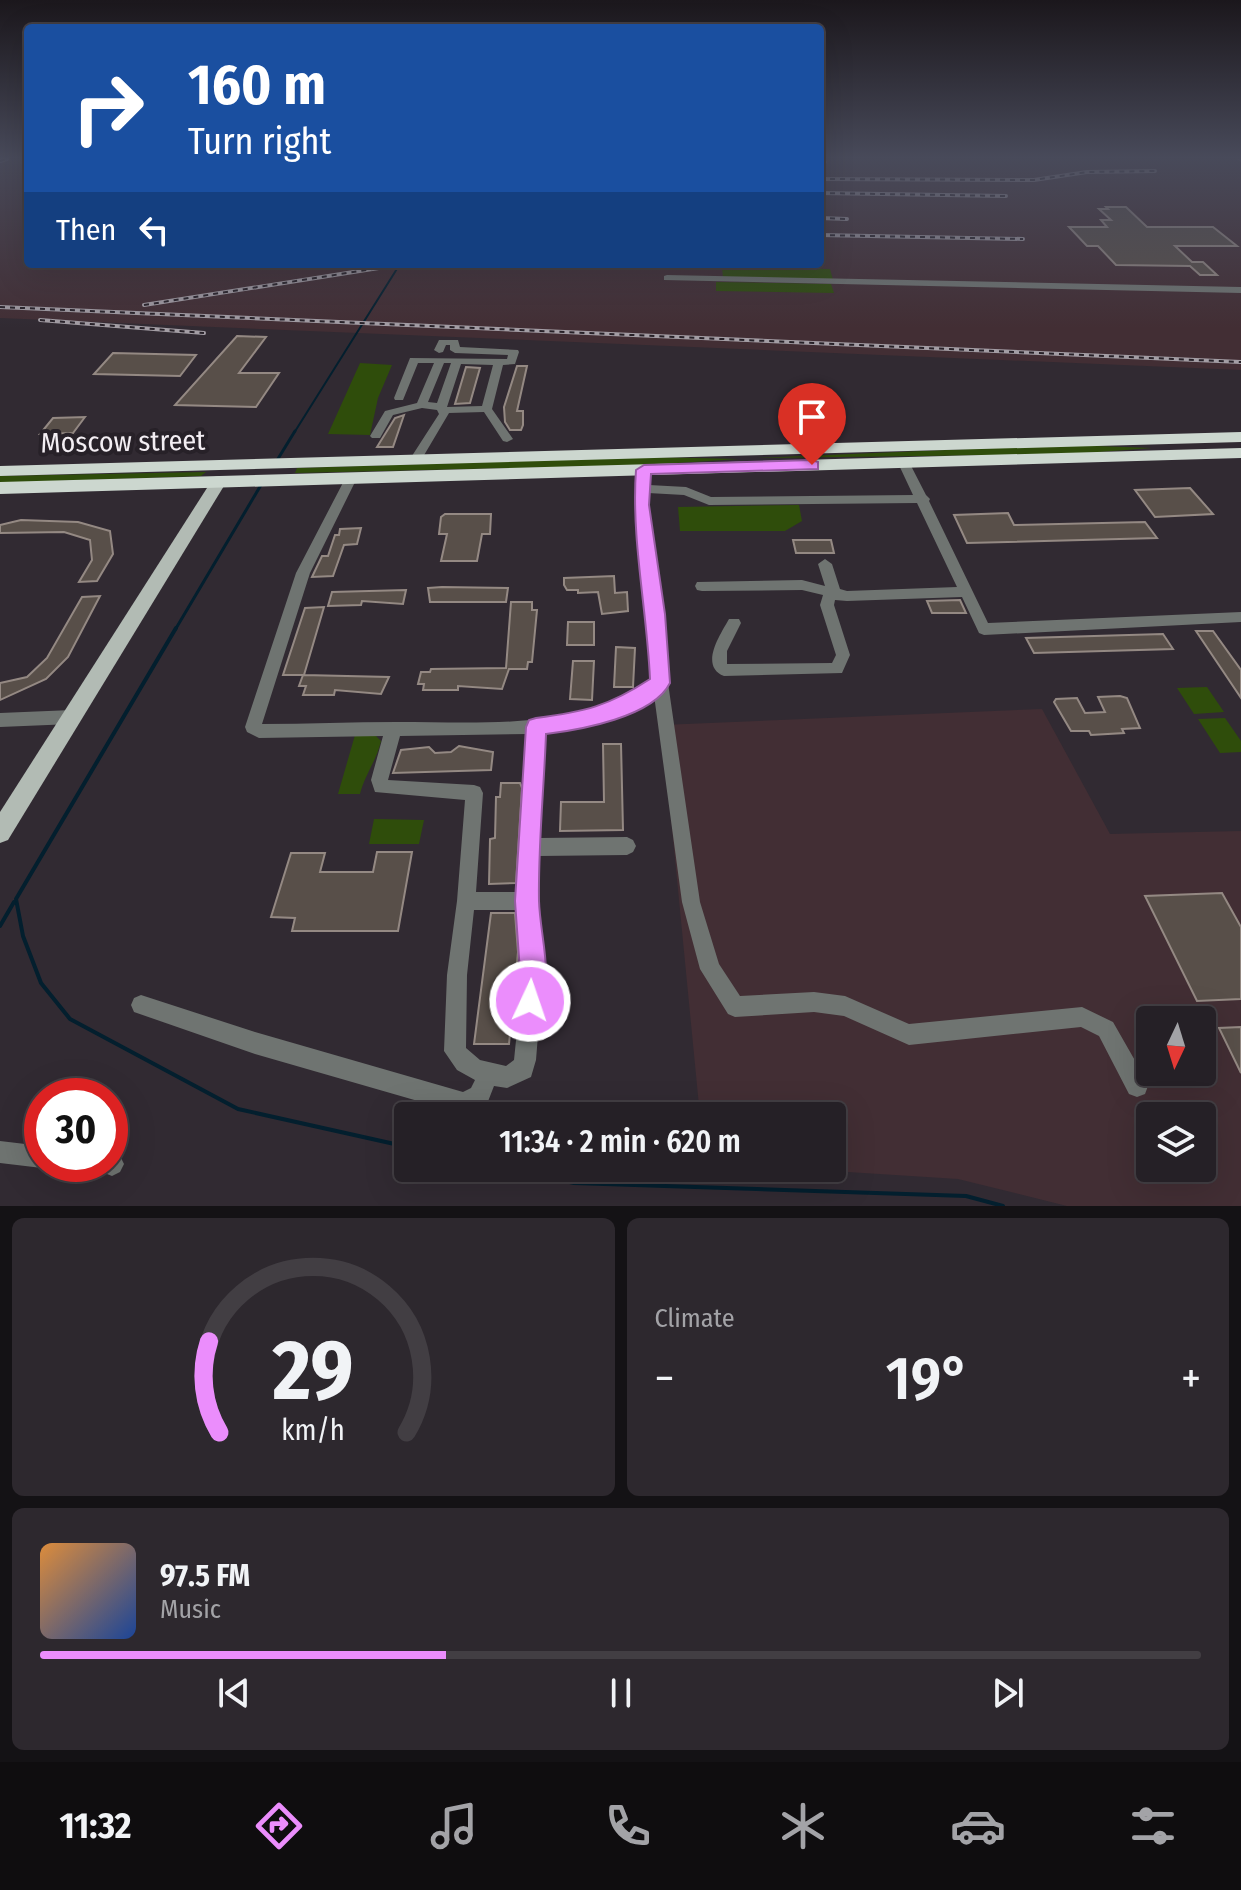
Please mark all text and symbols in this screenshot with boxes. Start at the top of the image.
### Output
text: 160 m [188,52,326,119]
icon: right [56,56,160,160]
text: Turn right [188,120,331,164]
icon: left [132,208,176,252]
text: Then [56,212,116,248]
pin [778,383,846,465]
icon: arrive [790,395,834,439]
street label: Moscow street [40,424,206,459]
position arrow [488,959,572,1043]
north arrow [1136,1006,1216,1086]
map controls [1136,1006,1216,1182]
speed limit sign: 30 [24,1078,128,1182]
button: layers [1136,1102,1216,1182]
text: 11:34 · 2 min · 620 m [499,1124,741,1160]
text: Climate [655,1303,735,1334]
text: 29 [272,1321,354,1421]
text: 19° [886,1343,969,1415]
text: − [655,1352,674,1405]
text: + [1181,1352,1201,1405]
text: km/h [281,1413,345,1448]
text: 97.5 FM [160,1558,250,1594]
text: Music [160,1594,221,1625]
icon: previous [212,1671,256,1715]
icon: pause [599,1671,643,1715]
icon: next [986,1671,1030,1715]
icon: directions [251,1798,307,1854]
icon: music [426,1798,482,1854]
icon: phone [600,1798,656,1854]
icon: climate [775,1798,831,1854]
icon: car [950,1798,1006,1854]
icon: filters [1125,1798,1181,1854]
text: 11:32 [59,1804,132,1848]

